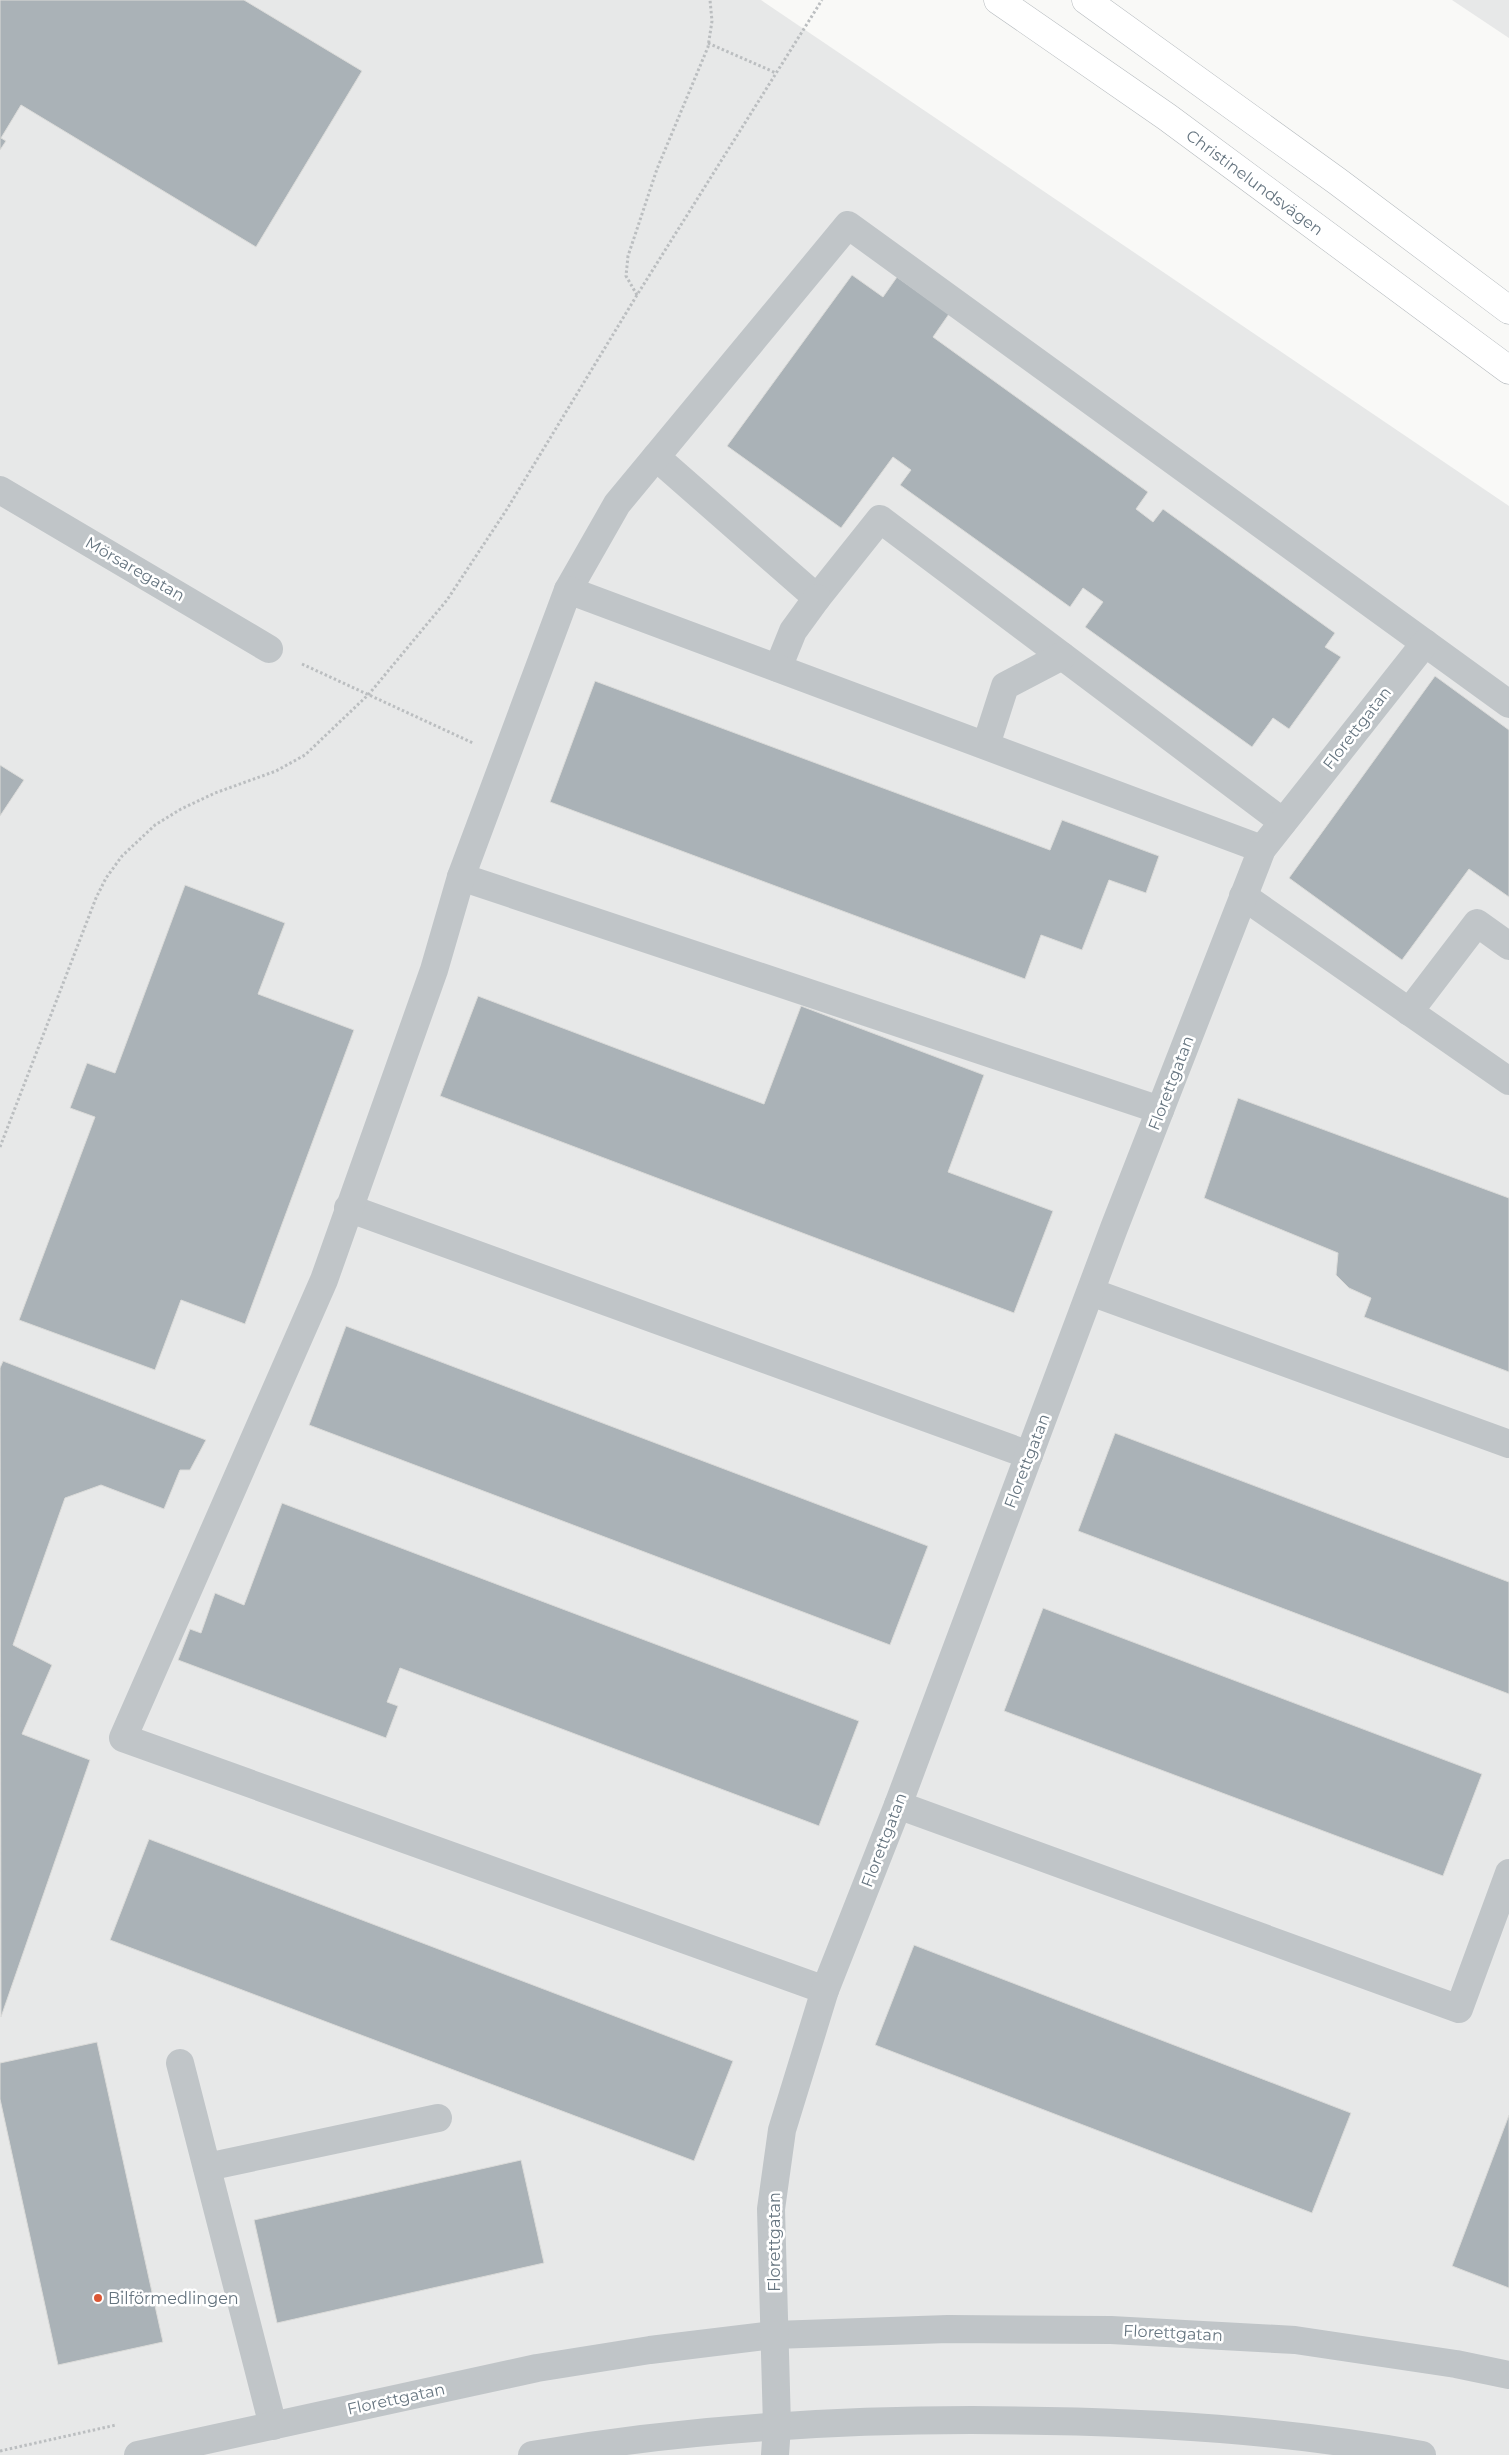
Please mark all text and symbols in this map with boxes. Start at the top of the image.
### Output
street label: Christinelundsvägen [1183,125,1327,239]
street label: Mörsaregatan [82,533,188,605]
street label: Florettgatan [1319,683,1395,773]
street label: Florettgatan [1144,1033,1198,1133]
street label: Florettgatan [1000,1411,1054,1511]
street label: Florettgatan [857,1790,911,1890]
street label: Florettgatan [765,2192,784,2292]
place label: Bilförmedlingen [108,2289,239,2308]
marker: Bilförmedlingen [92,2292,104,2304]
street label: Florettgatan [1123,2321,1223,2345]
street label: Florettgatan [345,2379,447,2419]

